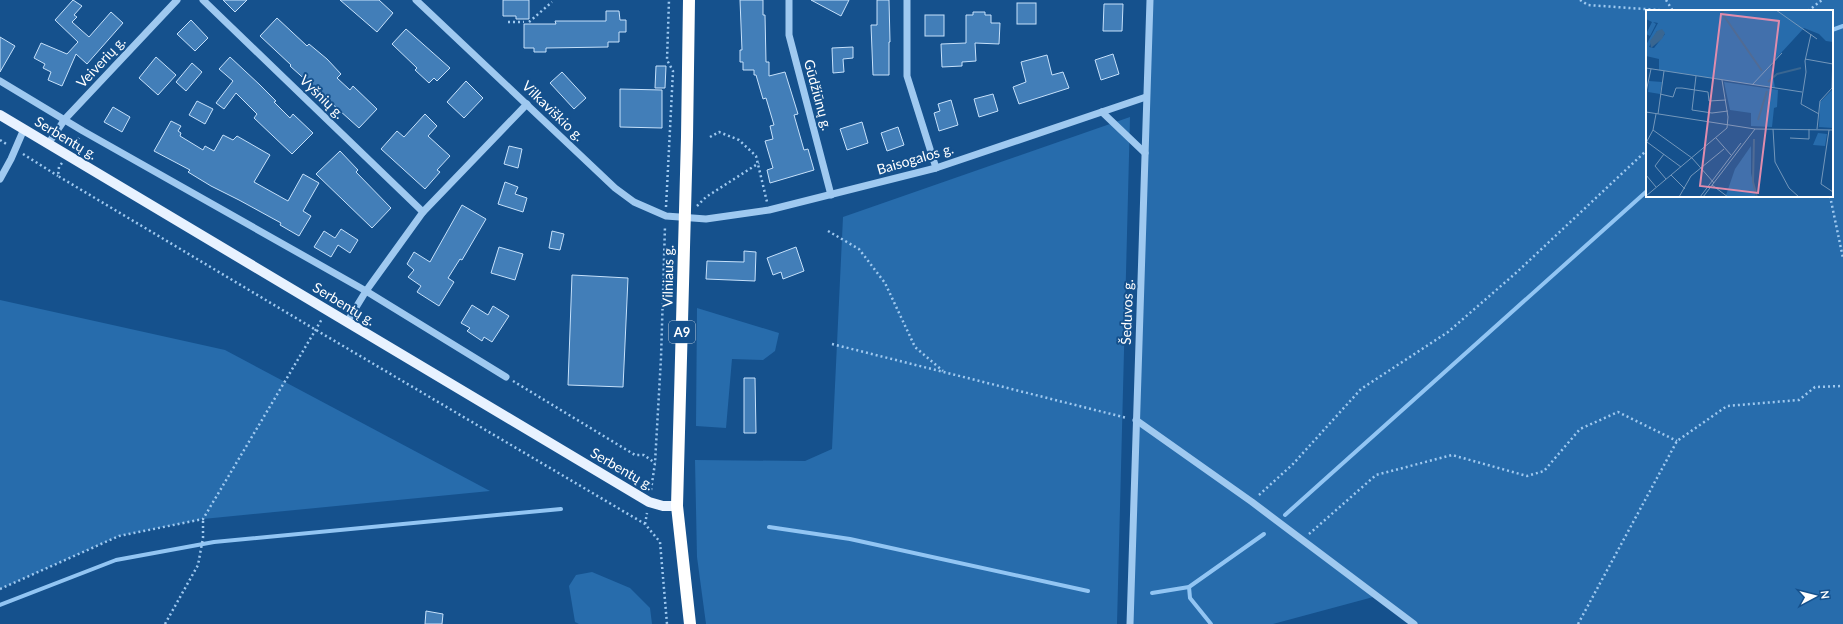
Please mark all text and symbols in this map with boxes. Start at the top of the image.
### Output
inset map [1646,10,1833,197]
street label: Veiverių g. [73,32,129,91]
street label: Gūdžiūnų g. [801,57,836,132]
street label: Vyšnių g. [296,71,348,122]
street label: Vilkaviškio g. [519,77,588,144]
street label: Serbentų g. [32,112,101,163]
street label: Baisogalos g. [875,139,955,178]
street label: Vilniaus g. [658,245,677,307]
street label: Serbentų g. [310,278,379,329]
street label: Šeduvos g. [1117,279,1136,345]
road number: A9 [669,321,695,343]
street label: Serbentų g. [588,444,657,493]
north arrow [1795,576,1835,616]
text: N [1818,590,1832,600]

